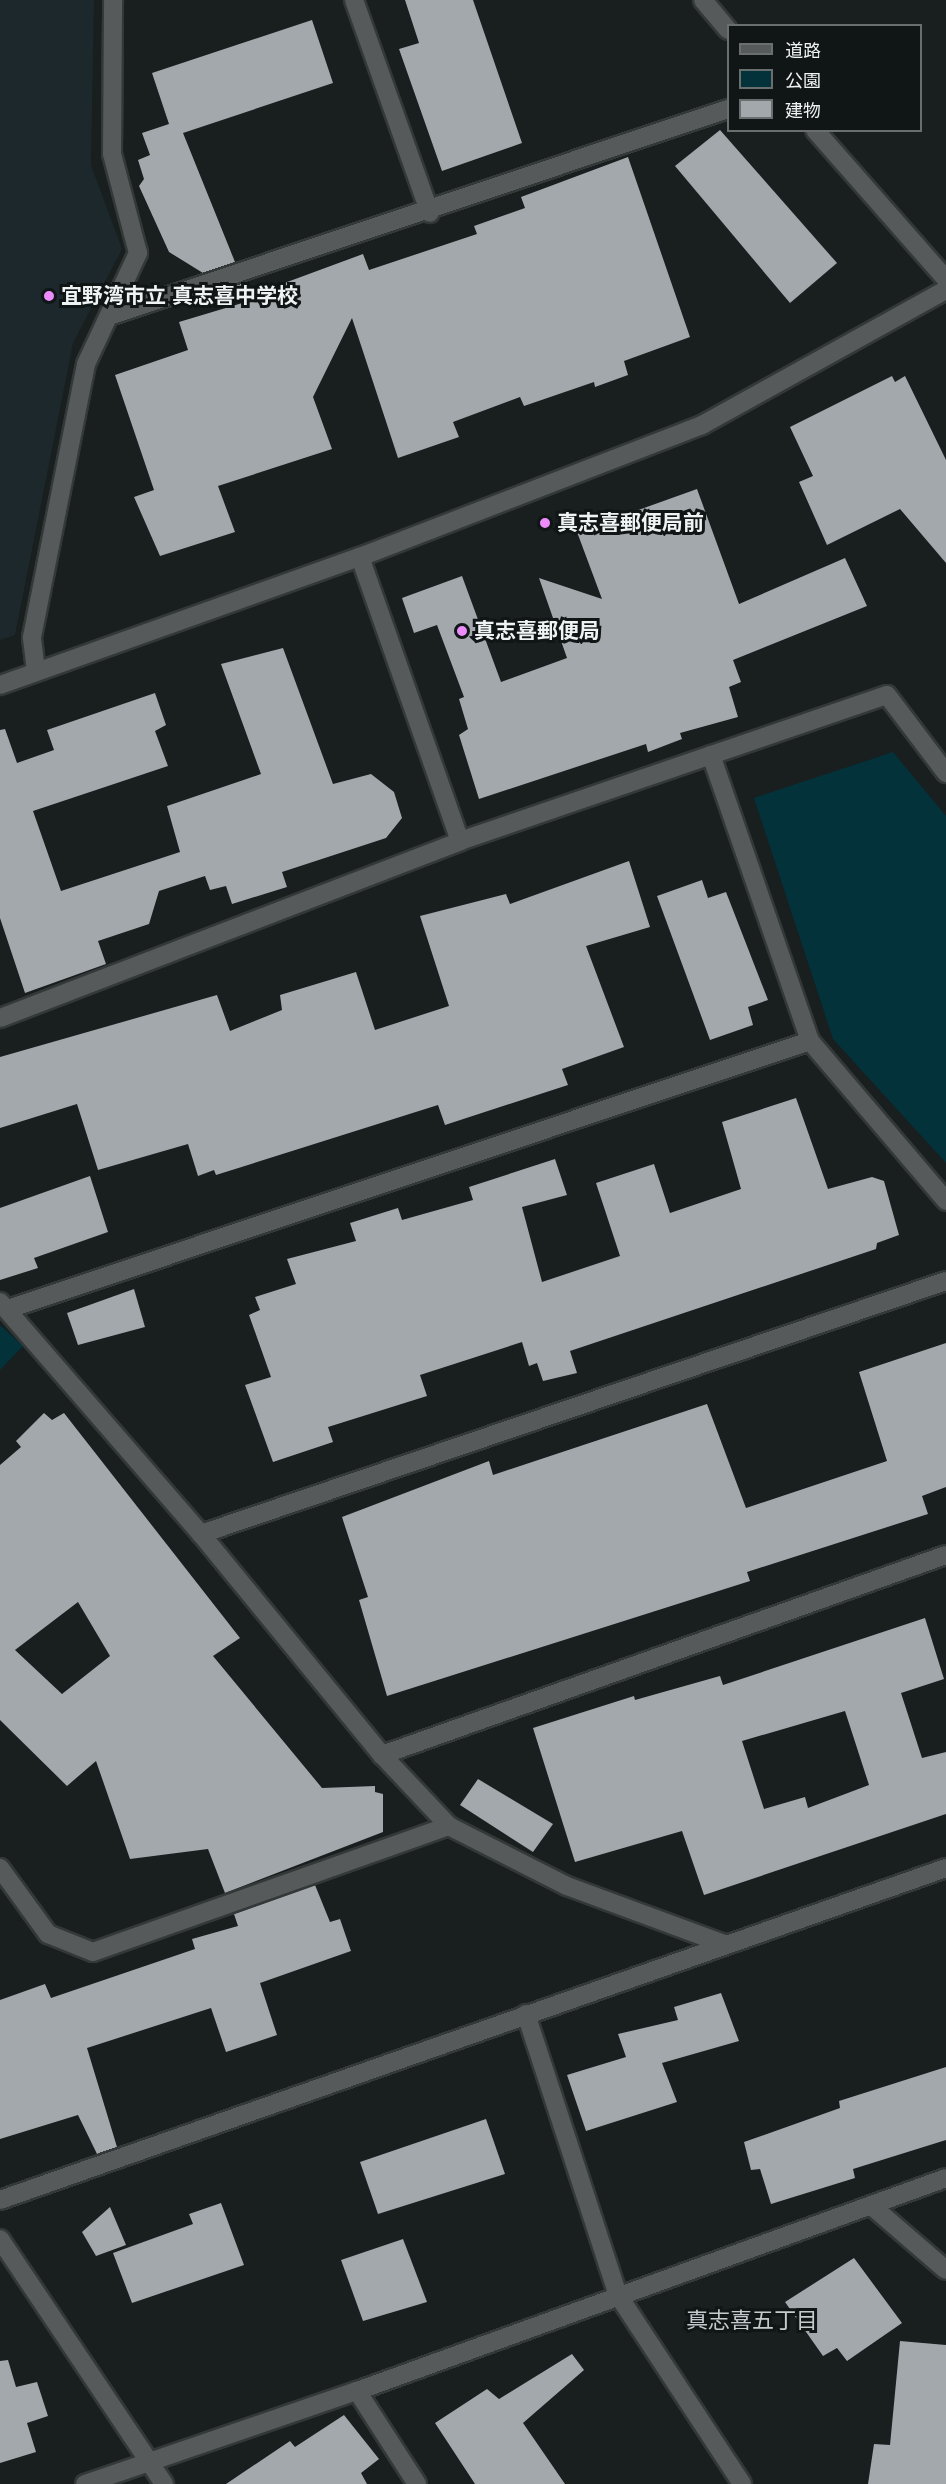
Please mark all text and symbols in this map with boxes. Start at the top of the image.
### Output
legend [727,24,922,132]
text: 道路 [785,40,821,62]
text: 公園 [785,70,821,92]
text: 建物 [785,100,821,122]
place label: 宜野湾市立 真志喜中学校 [61,283,298,309]
marker: 宜野湾市立 真志喜中学校 [42,289,56,303]
place label: 真志喜郵便局前 [557,510,704,536]
marker: 真志喜郵便局前 [538,516,552,530]
place label: 真志喜郵便局 [474,618,600,644]
marker: 真志喜郵便局 [455,624,469,638]
district label: 真志喜五丁目 [686,2308,818,2334]

